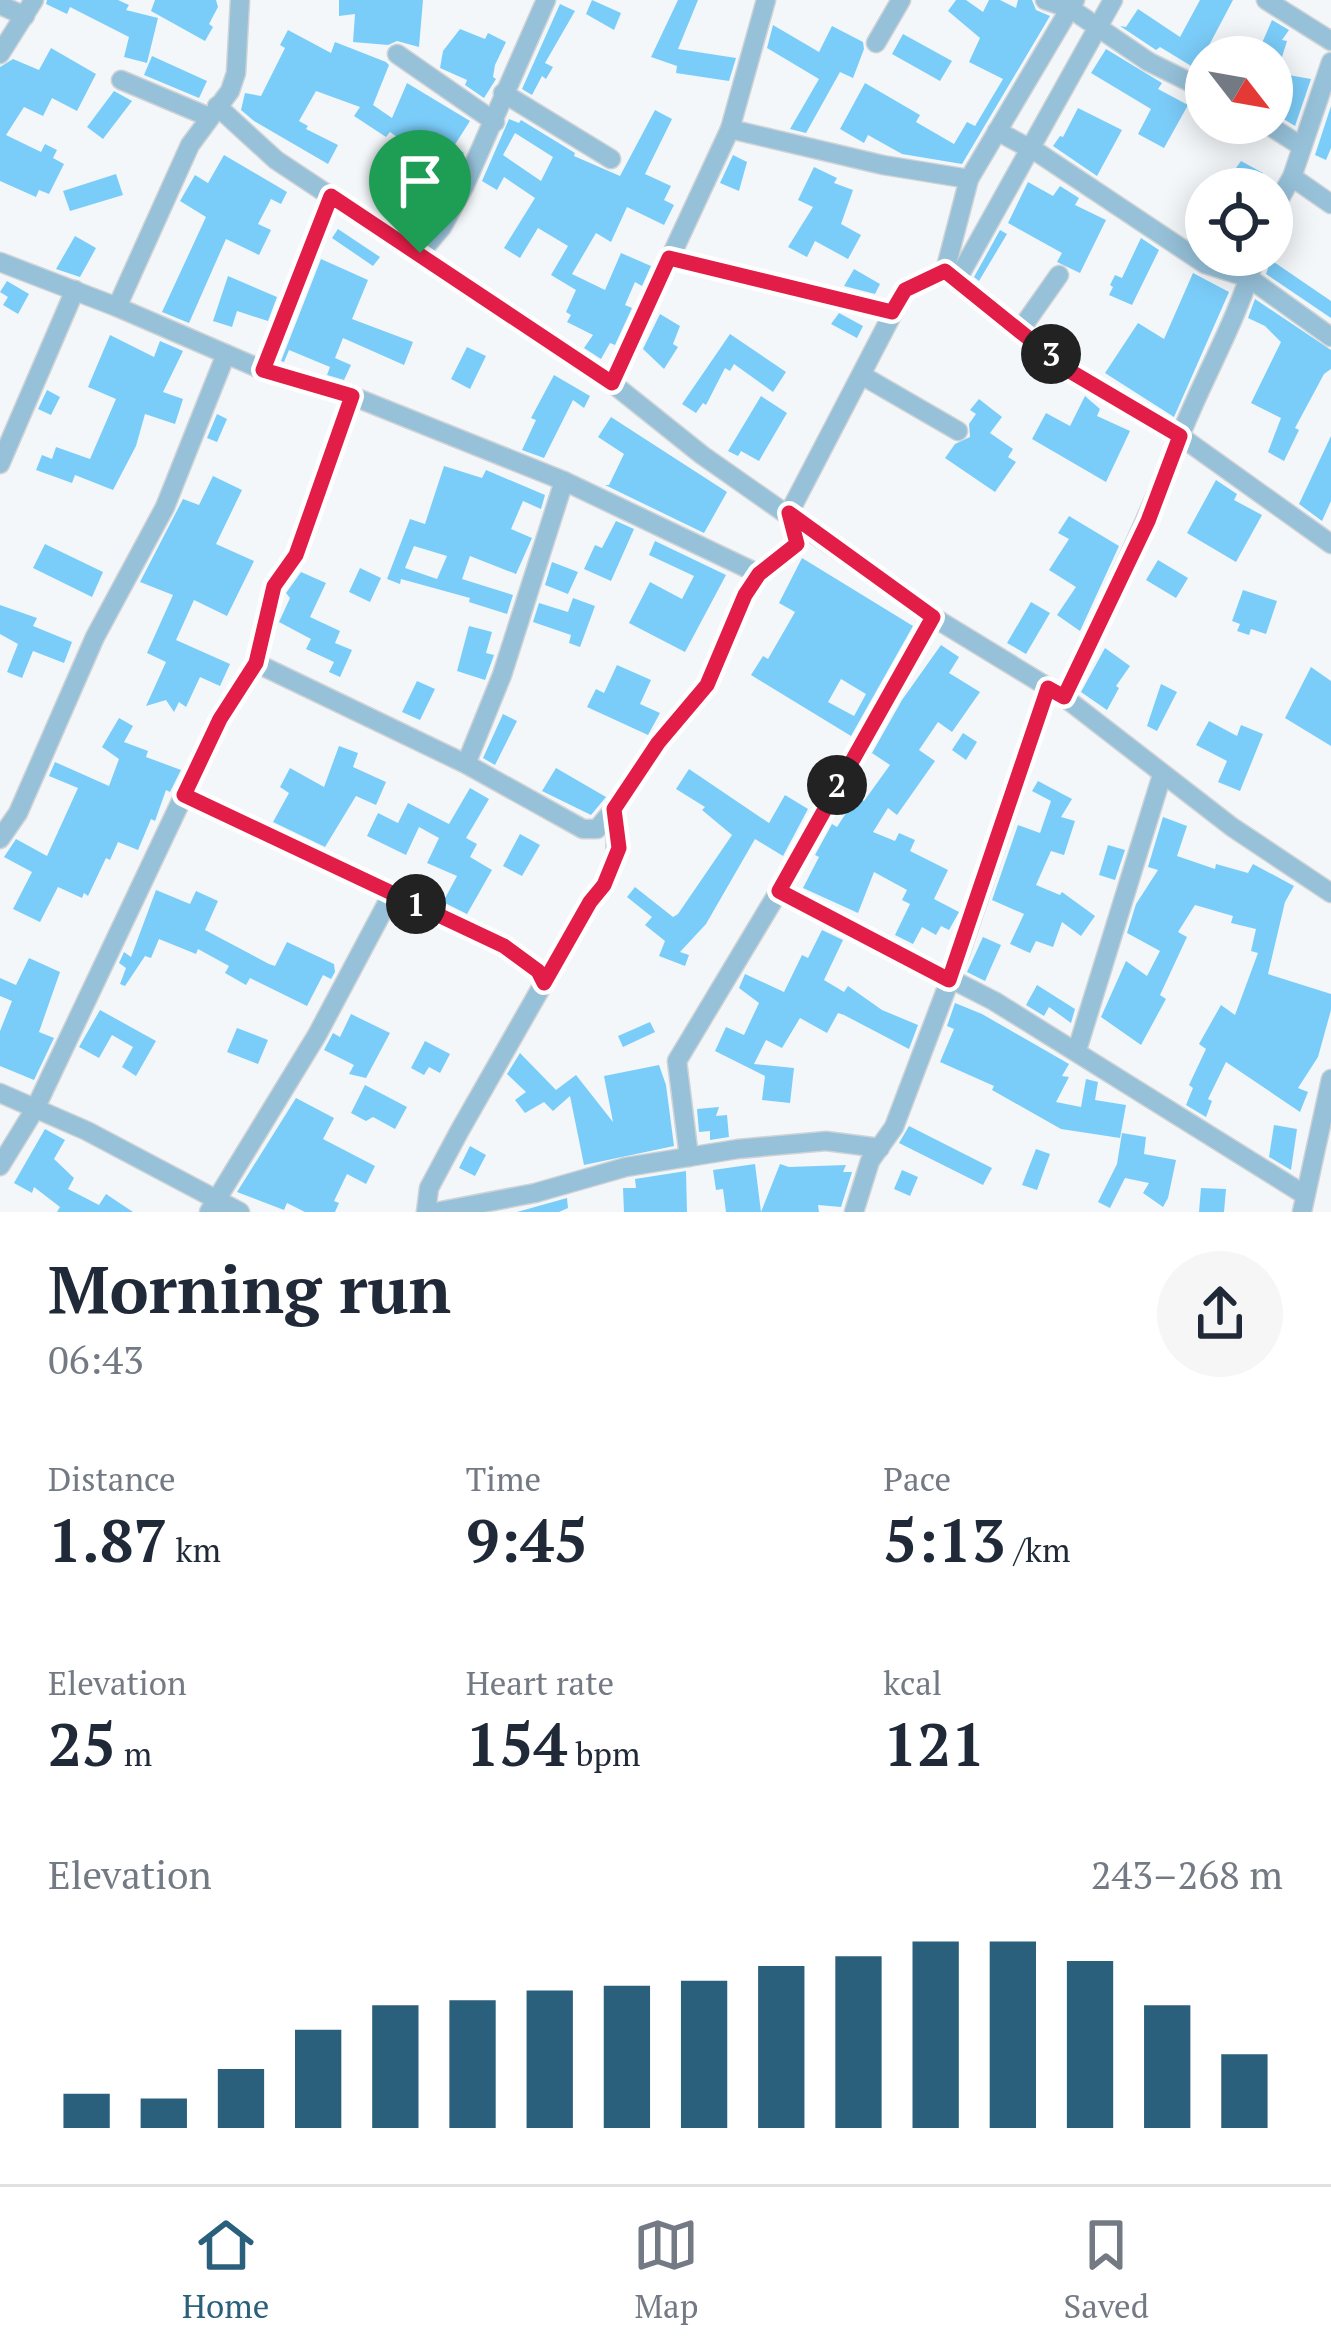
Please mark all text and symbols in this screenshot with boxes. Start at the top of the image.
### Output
north arrow [1185,36,1293,144]
map controls [1185,36,1293,276]
pin [369,130,471,253]
icon: arrive [387,148,453,214]
button: locate [1185,168,1293,276]
pin: 3 [1021,324,1081,384]
text: 3 [1042,332,1060,375]
pin: 2 [807,755,867,815]
text: 2 [828,763,846,806]
pin: 1 [386,874,446,934]
text: 1 [407,882,425,925]
text: Morning run [48,1244,451,1332]
button: share [1157,1251,1283,1377]
text: 06:43 [48,1333,144,1385]
text: Distance [48,1457,175,1500]
text: Time [466,1457,541,1500]
text: Pace [883,1457,951,1500]
text: 1.87 [48,1500,167,1579]
text: 9:45 [466,1500,588,1579]
text: 5:13 [883,1500,1006,1579]
text: km [167,1528,221,1571]
text: /km [1006,1528,1071,1571]
text: Elevation [48,1661,187,1704]
text: Heart rate [466,1661,614,1704]
text: kcal [883,1661,942,1704]
text: 25 [48,1704,116,1783]
text: 154 [466,1704,567,1783]
text: 121 [883,1704,985,1783]
text: m [116,1732,152,1775]
text: bpm [567,1732,641,1775]
text: Elevation [48,1848,212,1900]
text: 243–268 m [1091,1848,1283,1900]
tab: Home [182,2212,269,2327]
tab: Map [633,2212,699,2327]
tab: Saved [1064,2212,1149,2327]

